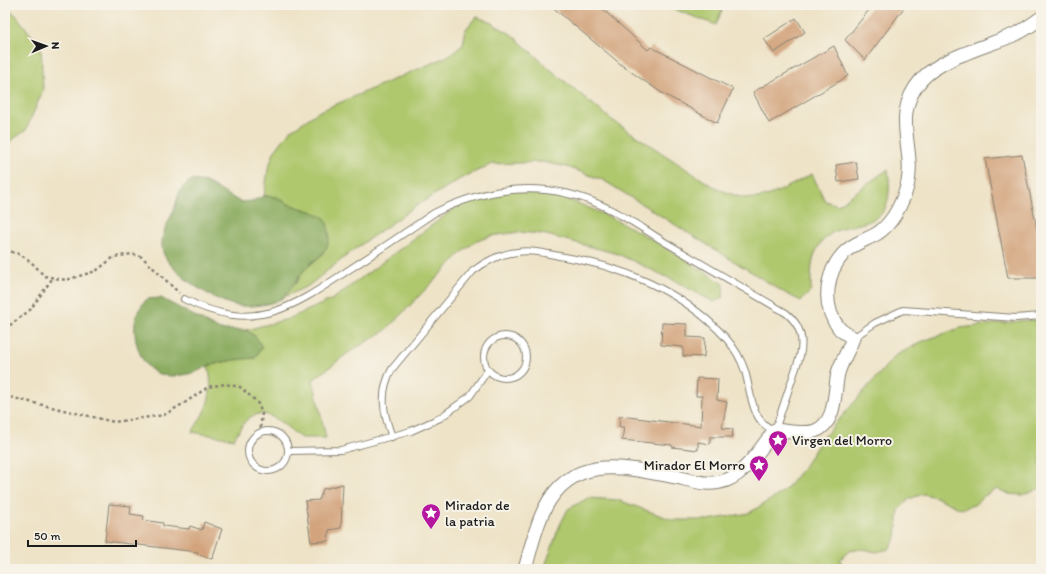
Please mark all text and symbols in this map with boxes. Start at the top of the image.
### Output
north arrow [26,26,66,66]
text: N [49,42,62,50]
place icon: Virgen del Morro [767,429,789,457]
place label: Virgen del Morro [792,432,892,449]
place icon: Mirador El Morro [748,454,770,482]
place label: Mirador El Morro [644,457,745,474]
place label: Mirador de la patria [445,497,510,530]
place icon: Mirador de la patria [420,502,442,530]
scale bar [28,522,136,548]
text: 50 m [34,529,60,543]

